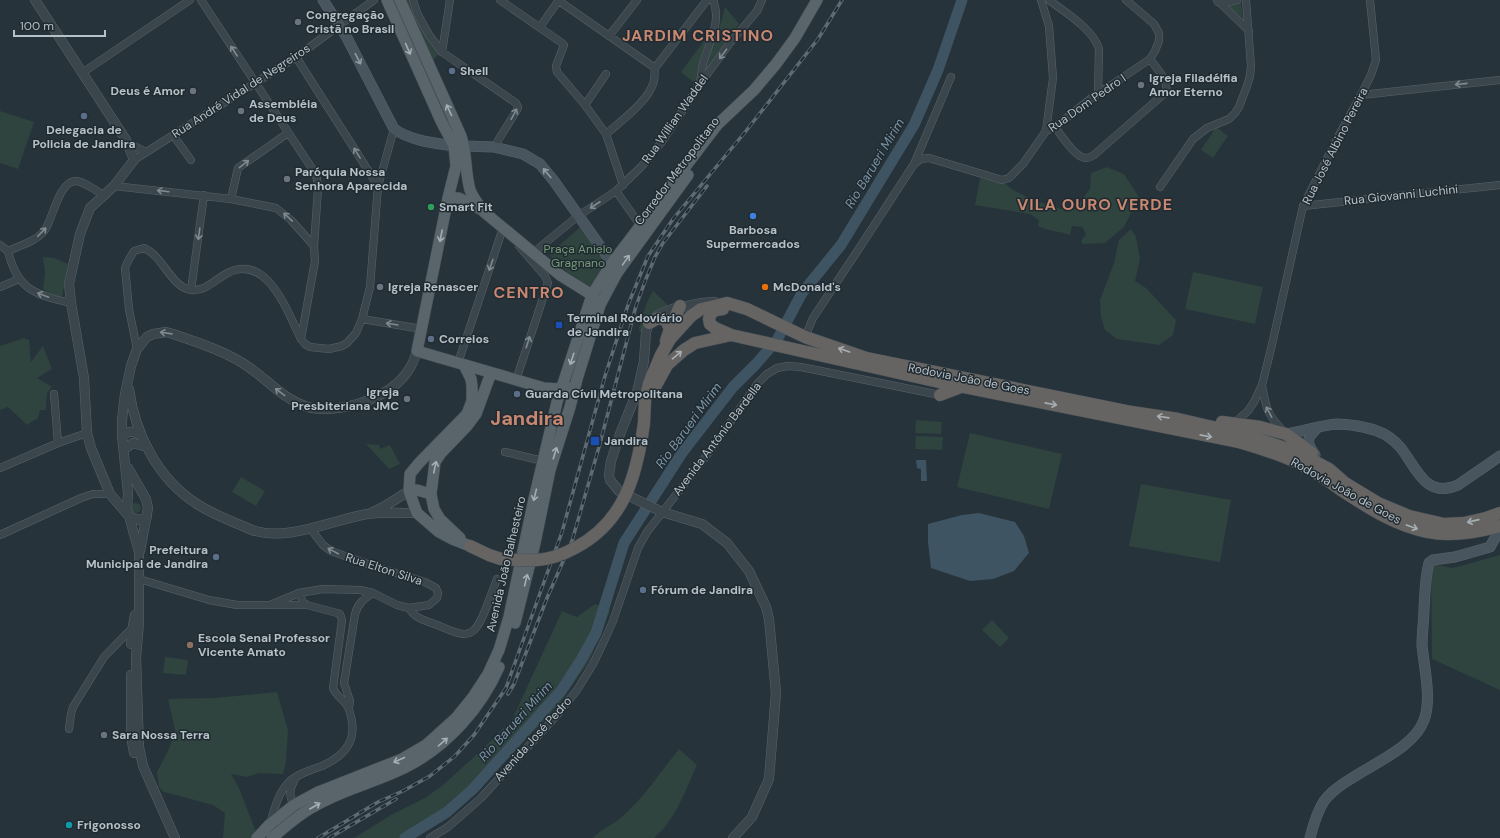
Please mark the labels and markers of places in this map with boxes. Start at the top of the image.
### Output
place label: Congregação Cristã no Brasil [306,7,394,37]
marker: Congregação Cristã no Brasil [293,17,303,27]
place label: Shell [460,63,488,79]
marker: Shell [447,66,457,76]
place label: Igreja Filadélfia Amor Eterno [1149,70,1237,100]
marker: Igreja Filadélfia Amor Eterno [1136,80,1146,90]
place label: Deus é Amor [111,83,185,99]
marker: Deus é Amor [188,86,198,96]
place label: Assembléia de Deus [249,96,317,126]
marker: Assembléia de Deus [236,106,246,116]
marker: Delegacia de Policia de Jandira [79,111,89,121]
place label: Delegacia de Policia de Jandira [32,122,136,152]
place label: Paróquia Nossa Senhora Aparecida [295,164,407,194]
marker: Paróquia Nossa Senhora Aparecida [282,174,292,184]
place label: Smart Fit [439,199,493,215]
marker: Smart Fit [426,202,436,212]
marker: Barbosa Supermercados [748,211,758,221]
place label: Barbosa Supermercados [706,222,800,252]
place label: Igreja Renascer [388,279,478,295]
place label: McDonald's [773,279,841,295]
marker: Igreja Renascer [375,282,385,292]
marker: McDonald's [760,282,770,292]
place label: Terminal Rodoviário de Jandira [567,310,682,340]
marker: Terminal Rodoviário de Jandira [554,320,564,330]
place label: Correios [439,331,489,347]
marker: Correios [426,334,436,344]
place label: Igreja Presbiteriana JMC [291,384,399,414]
place label: Guarda Cívil Metropolitana [525,386,683,402]
marker: Guarda Cívil Metropolitana [512,389,522,399]
marker: Igreja Presbiteriana JMC [402,394,412,404]
place label: Jandira [604,433,648,449]
marker: Jandira [589,435,601,447]
place label: Prefeitura Municipal de Jandira [86,542,208,572]
marker: Prefeitura Municipal de Jandira [211,552,221,562]
place label: Fórum de Jandira [651,582,753,598]
marker: Fórum de Jandira [638,585,648,595]
place label: Escola Senai Professor Vicente Amato [198,630,330,660]
marker: Escola Senai Professor Vicente Amato [185,640,195,650]
place label: Sara Nossa Terra [112,727,210,743]
marker: Sara Nossa Terra [99,730,109,740]
place label: Frigonosso [77,817,141,833]
marker: Frigonosso [64,820,74,830]

